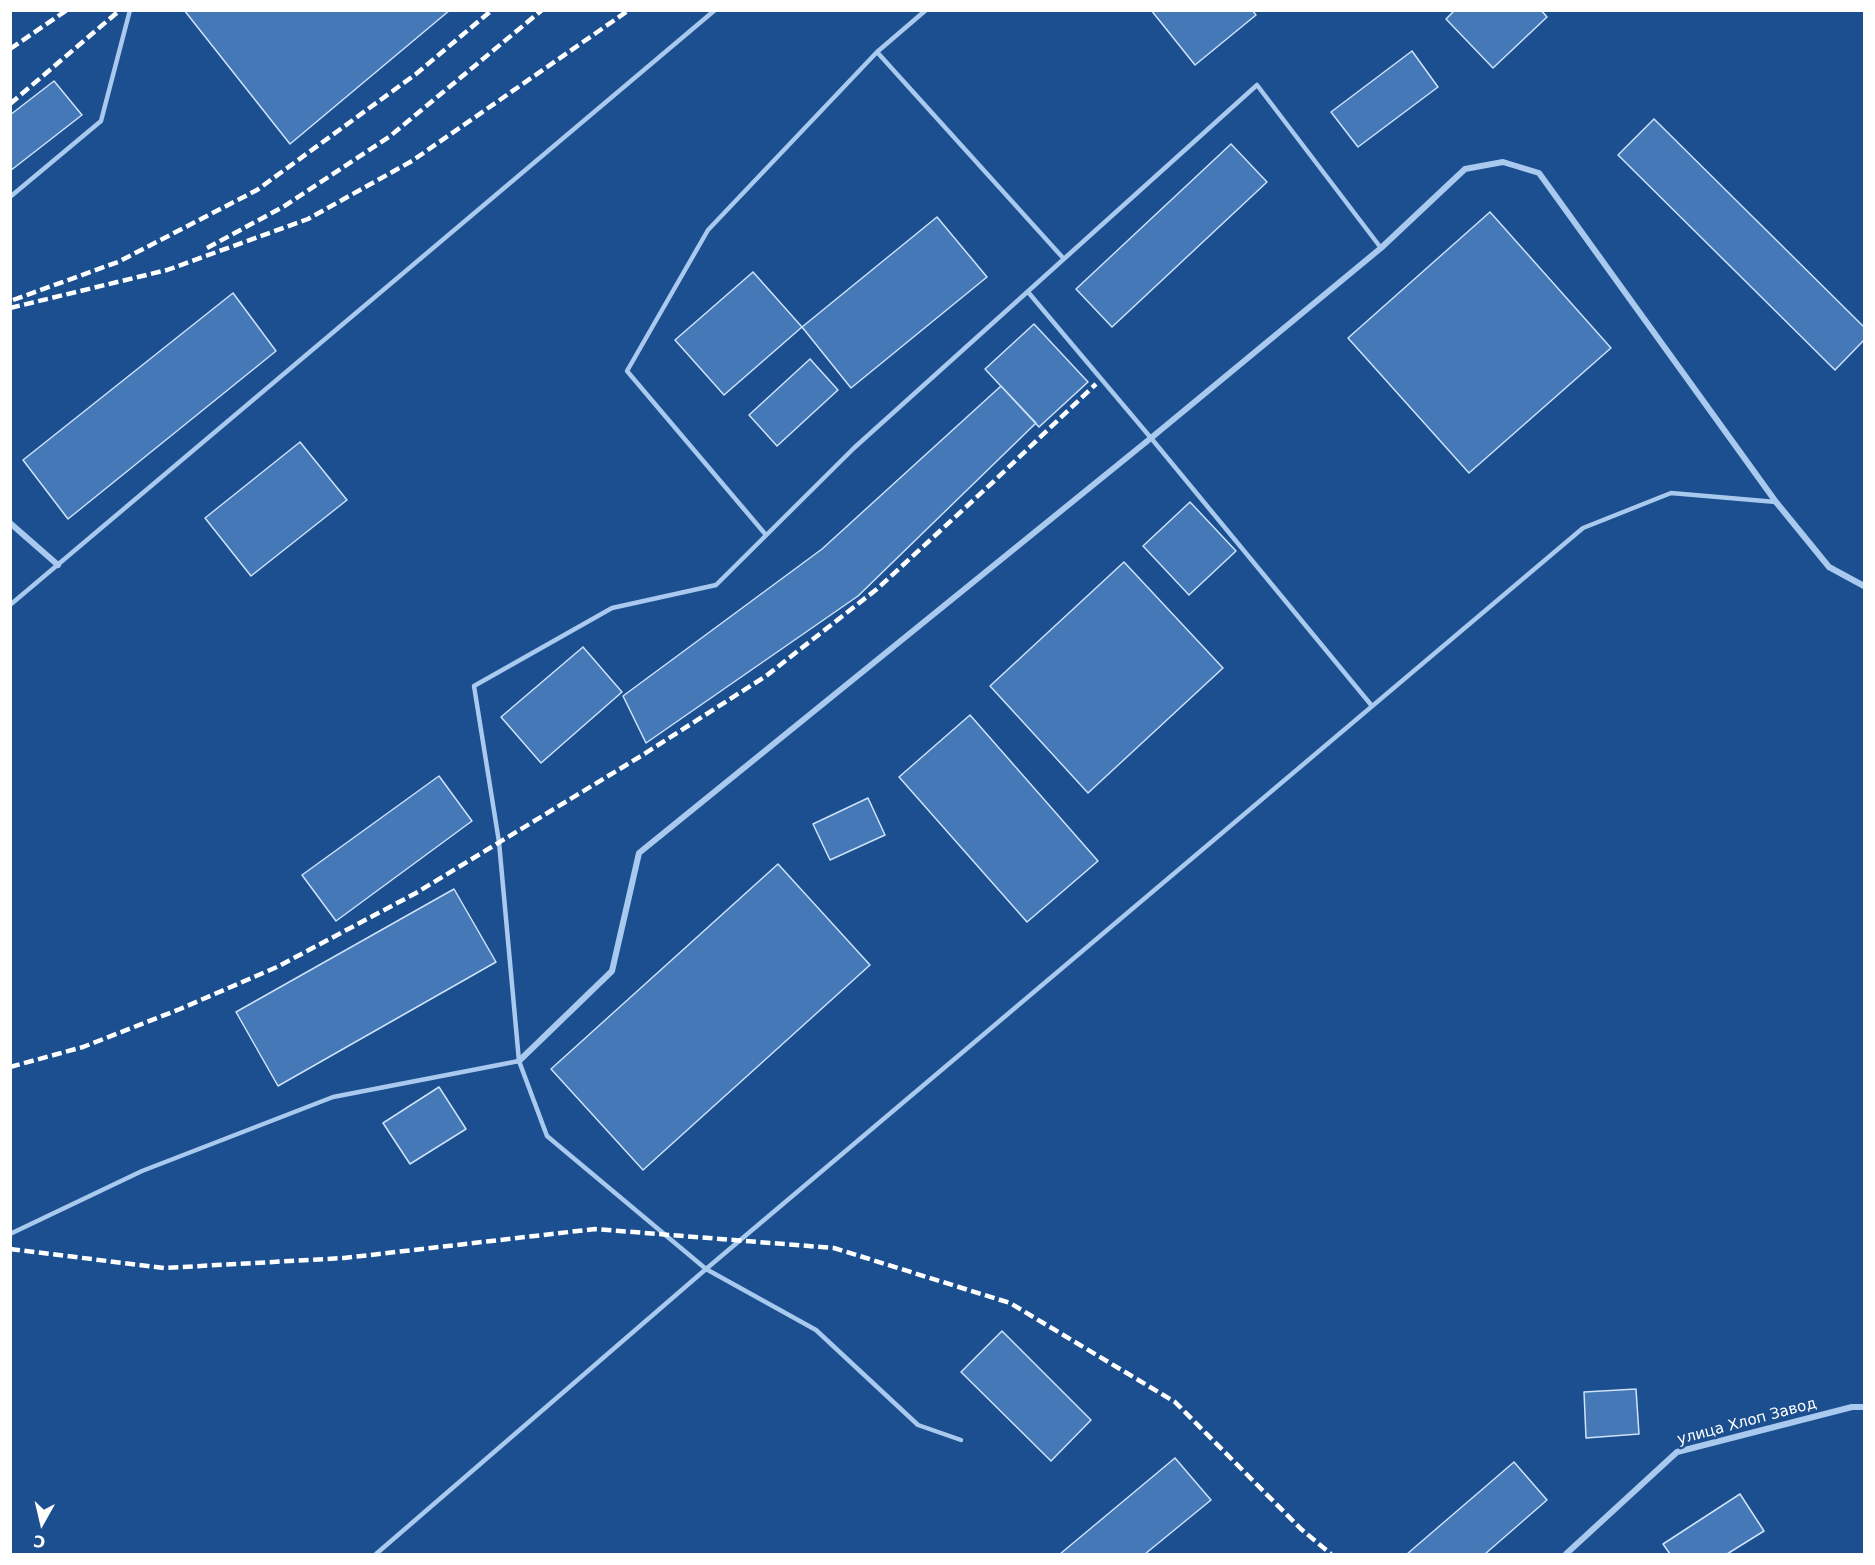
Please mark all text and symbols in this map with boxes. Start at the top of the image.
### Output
street label: улица Хлоп Завод [1676,1395,1818,1449]
north arrow [12,1493,72,1553]
text: С [32,1531,47,1552]

